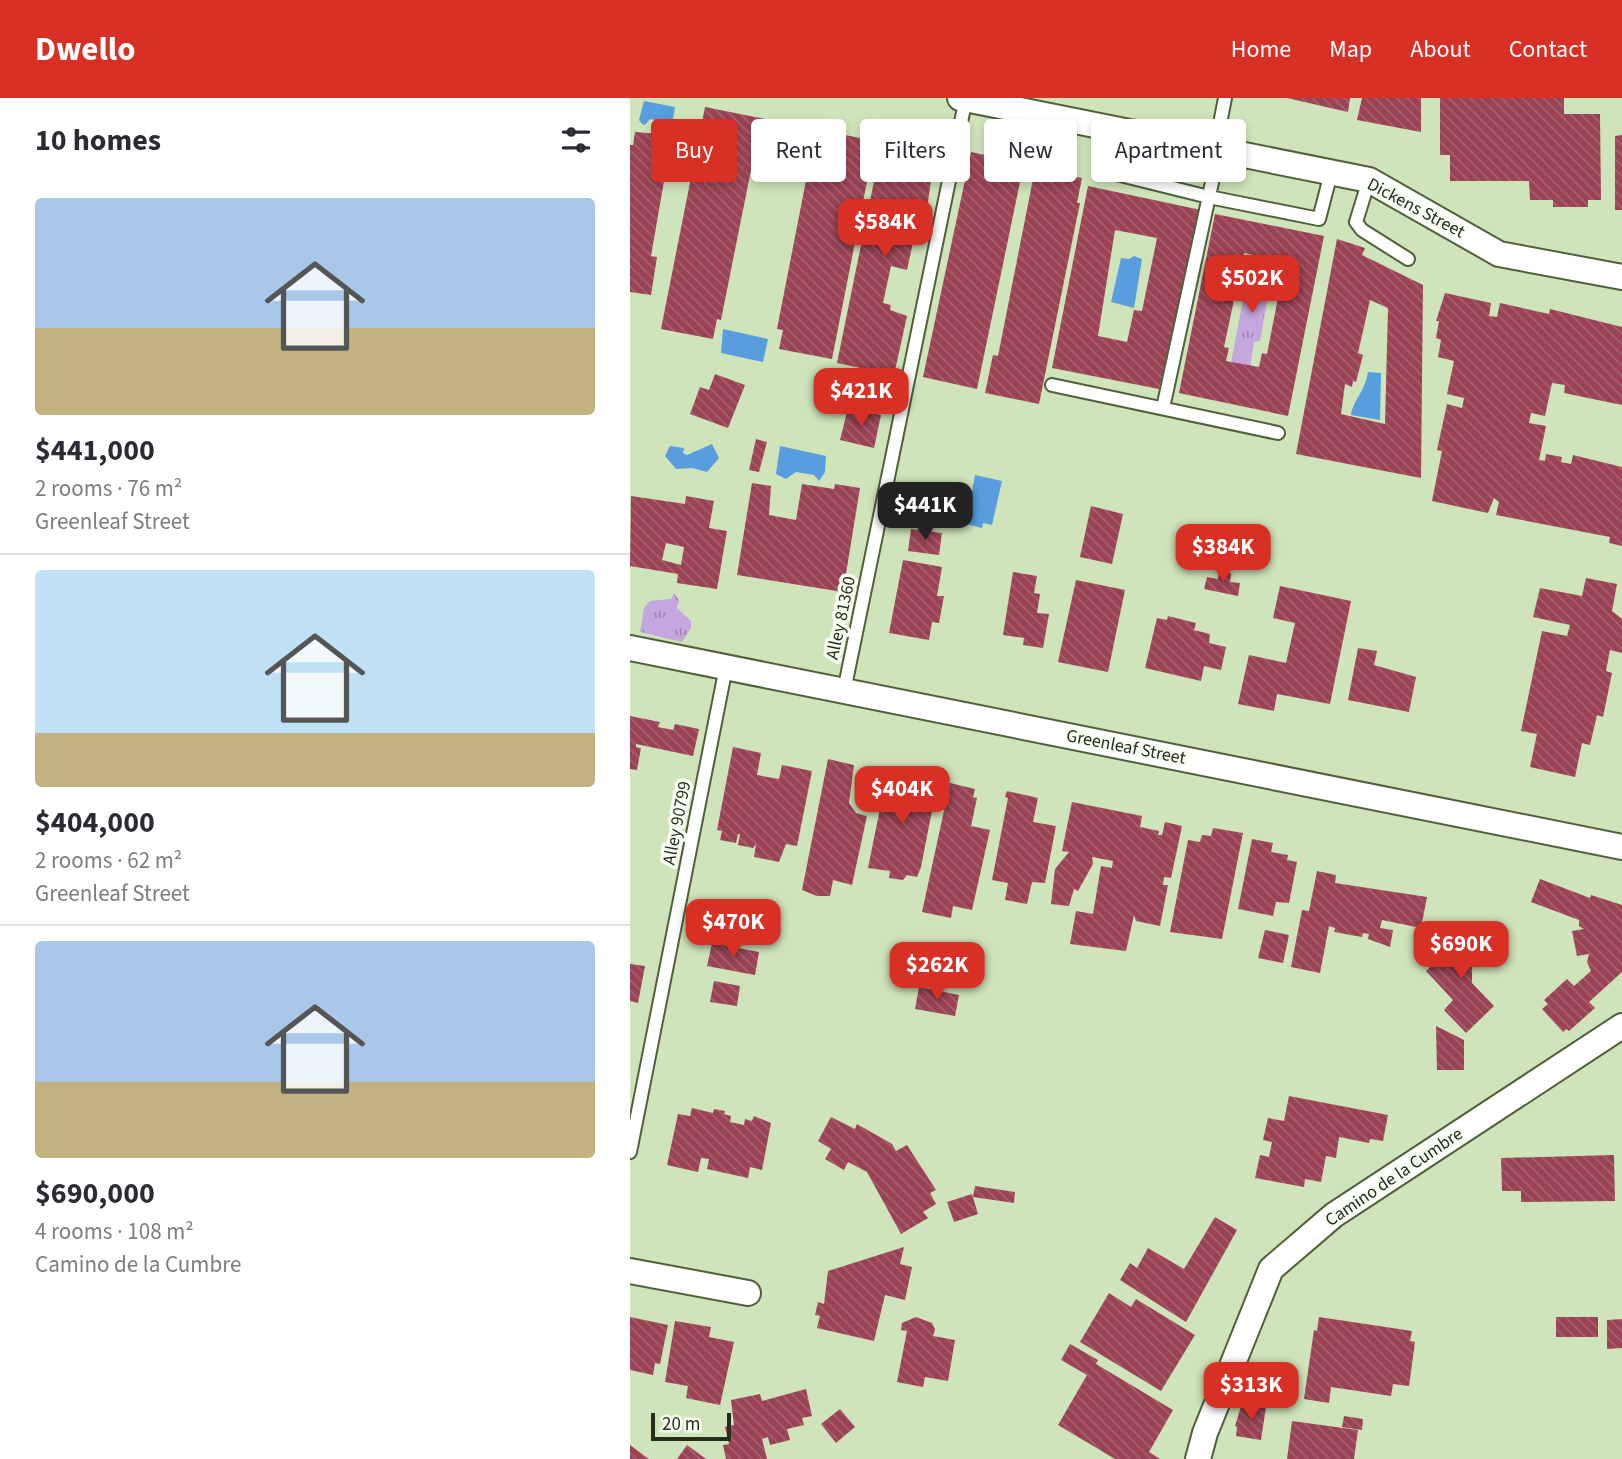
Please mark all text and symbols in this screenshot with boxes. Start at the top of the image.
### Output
text: Dwello [35,26,136,73]
text: Home [1231,32,1291,67]
text: Map [1329,32,1372,67]
text: About [1410,32,1471,67]
text: Contact [1509,32,1587,67]
text: 10 homes [35,119,161,162]
chip: Buy [651,119,737,182]
chip: Rent [751,119,846,182]
chip: Filters [860,119,970,182]
chip: New [984,119,1077,182]
chip: Apartment [1091,119,1246,182]
icon: filters [557,121,595,159]
street label: Dickens Street [1363,172,1469,244]
pin: $584K [836,200,934,259]
text: $584K [854,205,916,238]
icon: home [252,243,378,369]
pin: $502K [1203,256,1301,315]
text: $502K [1221,261,1283,294]
pin: $421K [812,368,910,428]
text: $421K [830,374,892,407]
text: $441,000 [35,429,155,472]
text: 2 rooms · 76 m² [35,472,182,505]
pin: $441K [876,482,974,542]
text: $441K [894,488,956,521]
text: Greenleaf Street [35,505,190,538]
pin: $384K [1174,524,1272,584]
text: $384K [1192,530,1254,563]
street label: Alley 81360 [820,574,862,662]
icon: home [252,615,378,741]
street label: Greenleaf Street [1064,723,1188,771]
pin: $404K [853,766,951,826]
text: $404K [871,772,933,805]
street label: Alley 90799 [657,779,697,867]
text: $404,000 [35,801,155,844]
text: 2 rooms · 62 m² [35,844,182,877]
text: Greenleaf Street [35,877,190,910]
pin: $470K [684,900,782,959]
text: $470K [702,905,764,938]
pin: $690K [1412,922,1510,981]
text: $690K [1430,927,1492,960]
pin: $262K [888,942,986,1002]
text: $262K [906,948,968,981]
icon: home [252,986,378,1112]
street label: Camino de la Cumbre [1320,1121,1468,1233]
text: $690,000 [35,1172,155,1215]
text: 4 rooms · 108 m² [35,1215,194,1248]
text: Camino de la Cumbre [35,1248,241,1281]
pin: $313K [1202,1362,1300,1422]
text: $313K [1220,1368,1282,1401]
scale bar [651,1410,732,1442]
text: 20 m [662,1411,700,1438]

